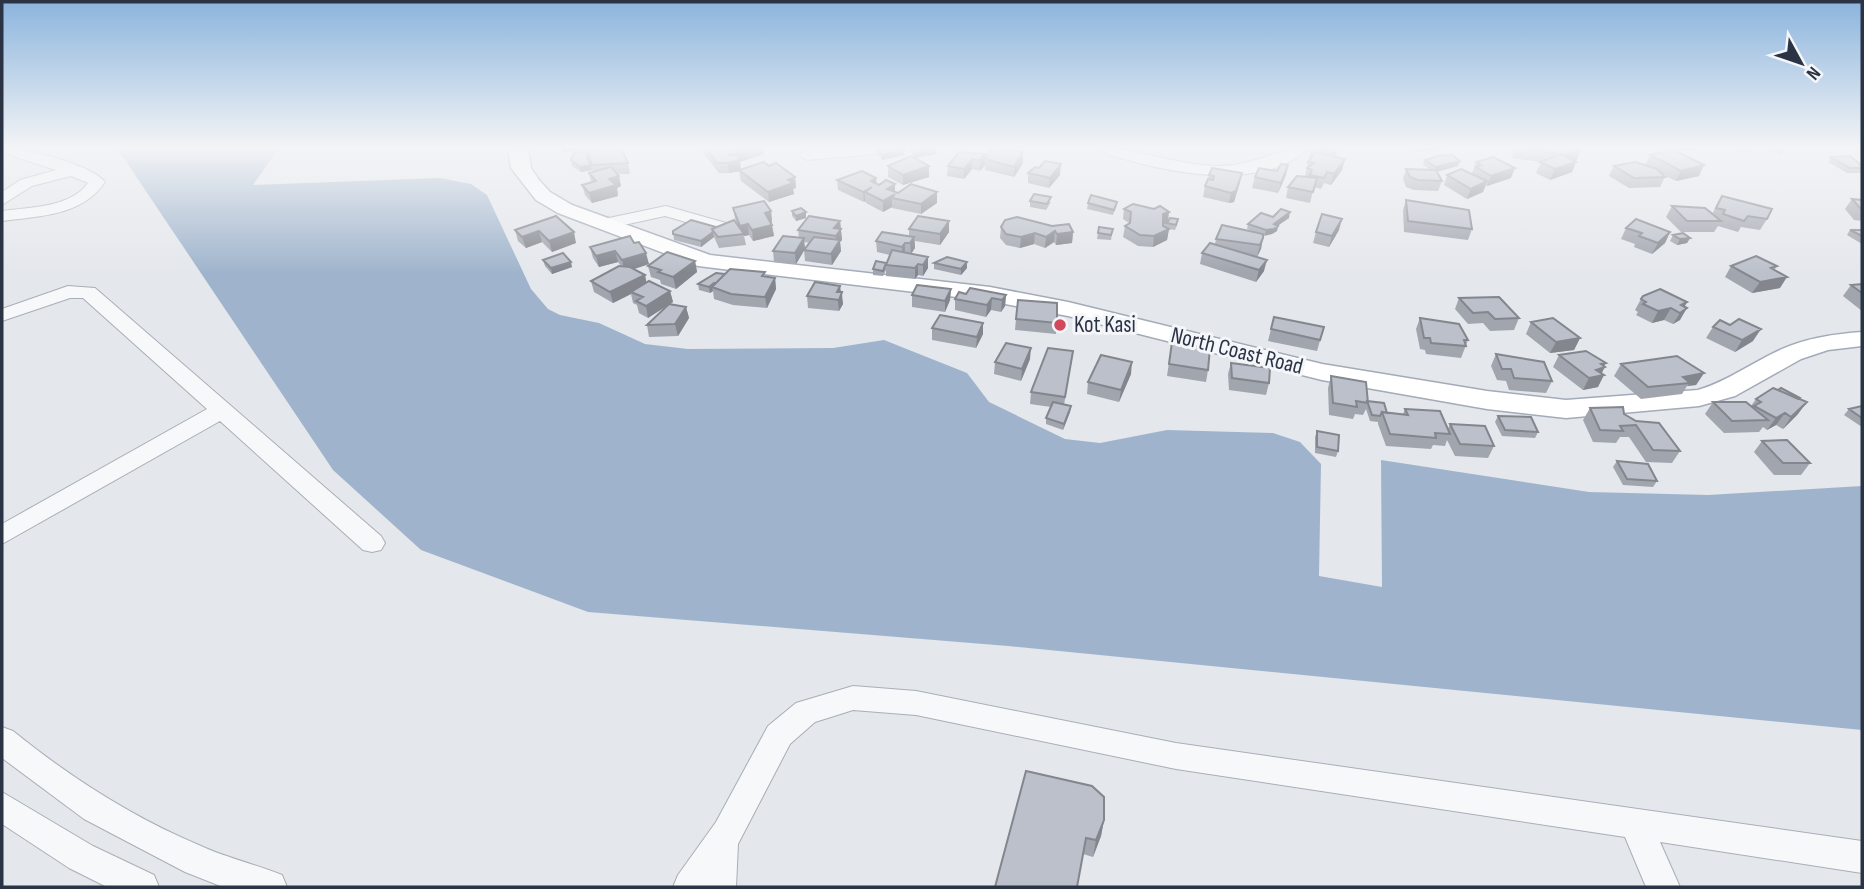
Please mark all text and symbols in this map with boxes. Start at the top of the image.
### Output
north arrow [1766,28,1836,98]
text: N [1801,62,1825,84]
place label: Kot Kasi [1074,311,1136,339]
marker: Kot Kasi [1052,317,1068,333]
street label: North Coast Road [1168,321,1306,381]

